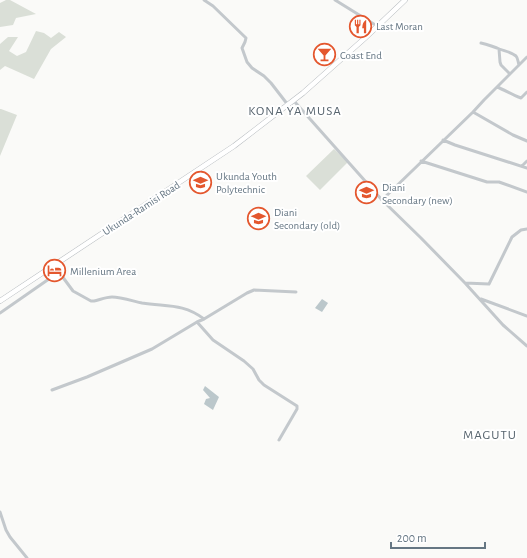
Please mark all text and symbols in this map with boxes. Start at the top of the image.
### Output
restaurant icon: Last Moran [347,13,373,39]
place label: Last Moran [376,21,423,32]
bar icon: Coast End [311,42,337,68]
place label: Coast End [340,50,382,61]
district label: KONA YA MUSA [248,105,342,118]
school or university icon: Ukunda Youth Polytechnic [188,169,214,195]
place label: Ukunda Youth Polytechnic [216,171,277,195]
street label: Ukunda-Ramisi Road [101,179,182,237]
school or university icon: Diani Secondary (new) [353,180,379,206]
place label: Diani Secondary (new) [382,182,453,206]
school or university icon: Diani Secondary (old) [246,205,272,231]
place label: Diani Secondary (old) [274,207,340,231]
hotel icon: Millenium Area [41,258,67,284]
place label: Millenium Area [70,266,136,277]
district label: MAGUTU [463,429,517,442]
scale bar [391,524,485,550]
text: 200 m [397,532,427,544]

